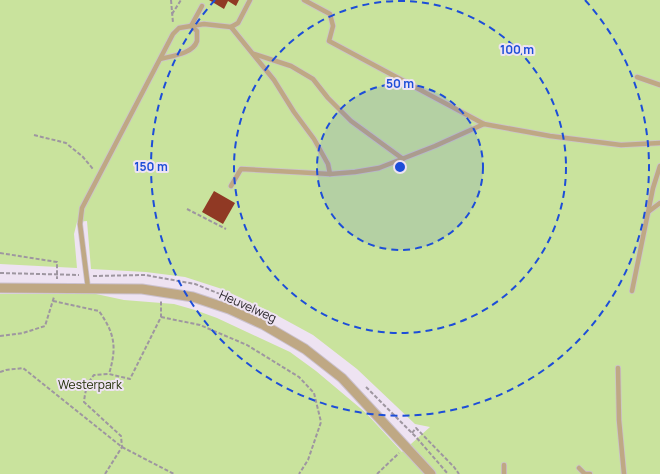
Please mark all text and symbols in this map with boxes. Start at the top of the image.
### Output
text: 100 m [500,41,534,58]
text: 50 m [386,75,414,92]
text: 150 m [134,158,168,175]
centre of rings [393,160,407,174]
street label: Heuvelweg [217,286,279,326]
park label: Westerpark [58,376,123,393]

